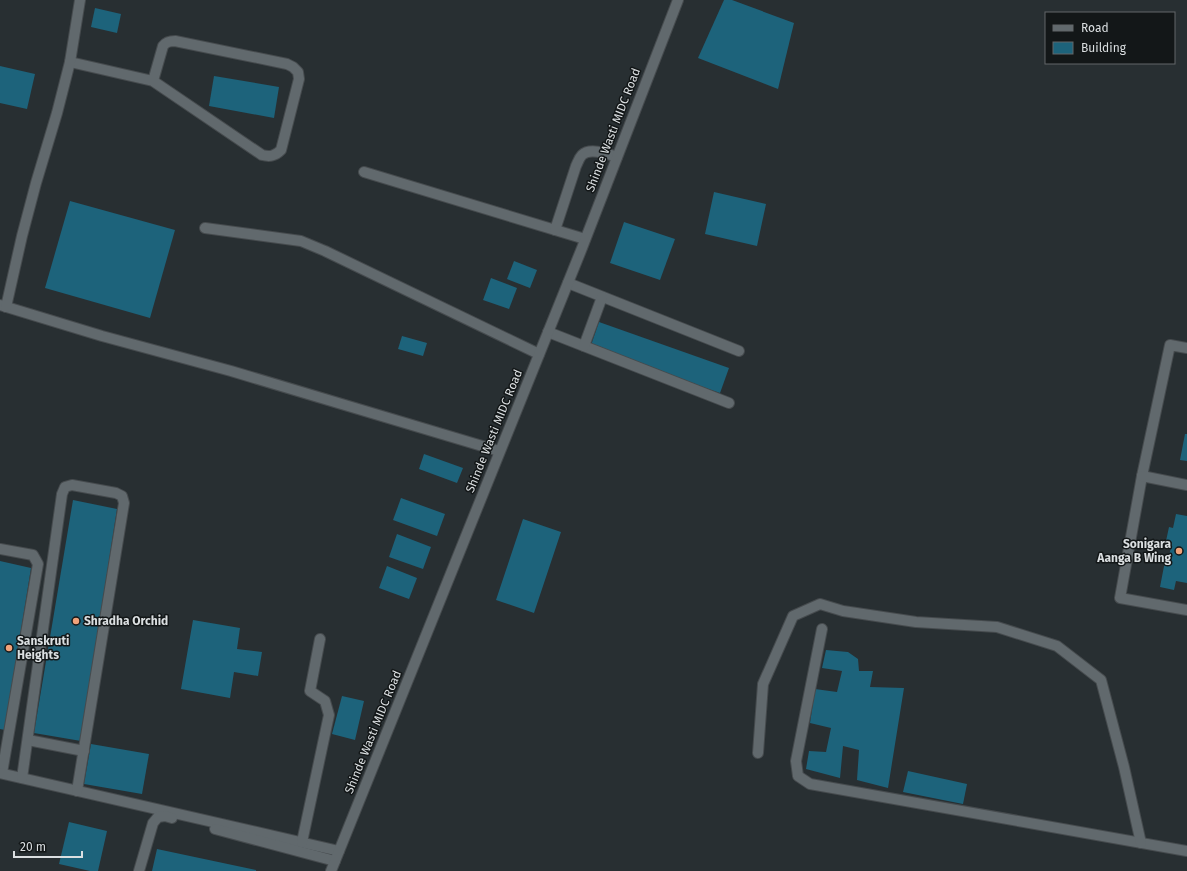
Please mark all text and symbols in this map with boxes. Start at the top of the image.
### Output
legend [1045,12,1175,64]
text: Road [1081,21,1109,35]
text: Building [1081,41,1127,55]
street label: Shinde Wasti MIDC Road [583,66,643,194]
street label: Shinde Wasti MIDC Road [463,367,525,495]
place label: Sonigara Aanga B Wing [1096,537,1171,565]
marker: Sonigara Aanga B Wing [1174,546,1184,556]
place label: Shradha Orchid [84,614,168,628]
marker: Shradha Orchid [71,616,81,626]
place label: Sanskruti Heights [17,634,69,662]
marker: Sanskruti Heights [4,643,14,653]
street label: Shinde Wasti MIDC Road [342,668,404,796]
scale bar [14,833,82,859]
text: 20 m [20,840,46,854]

